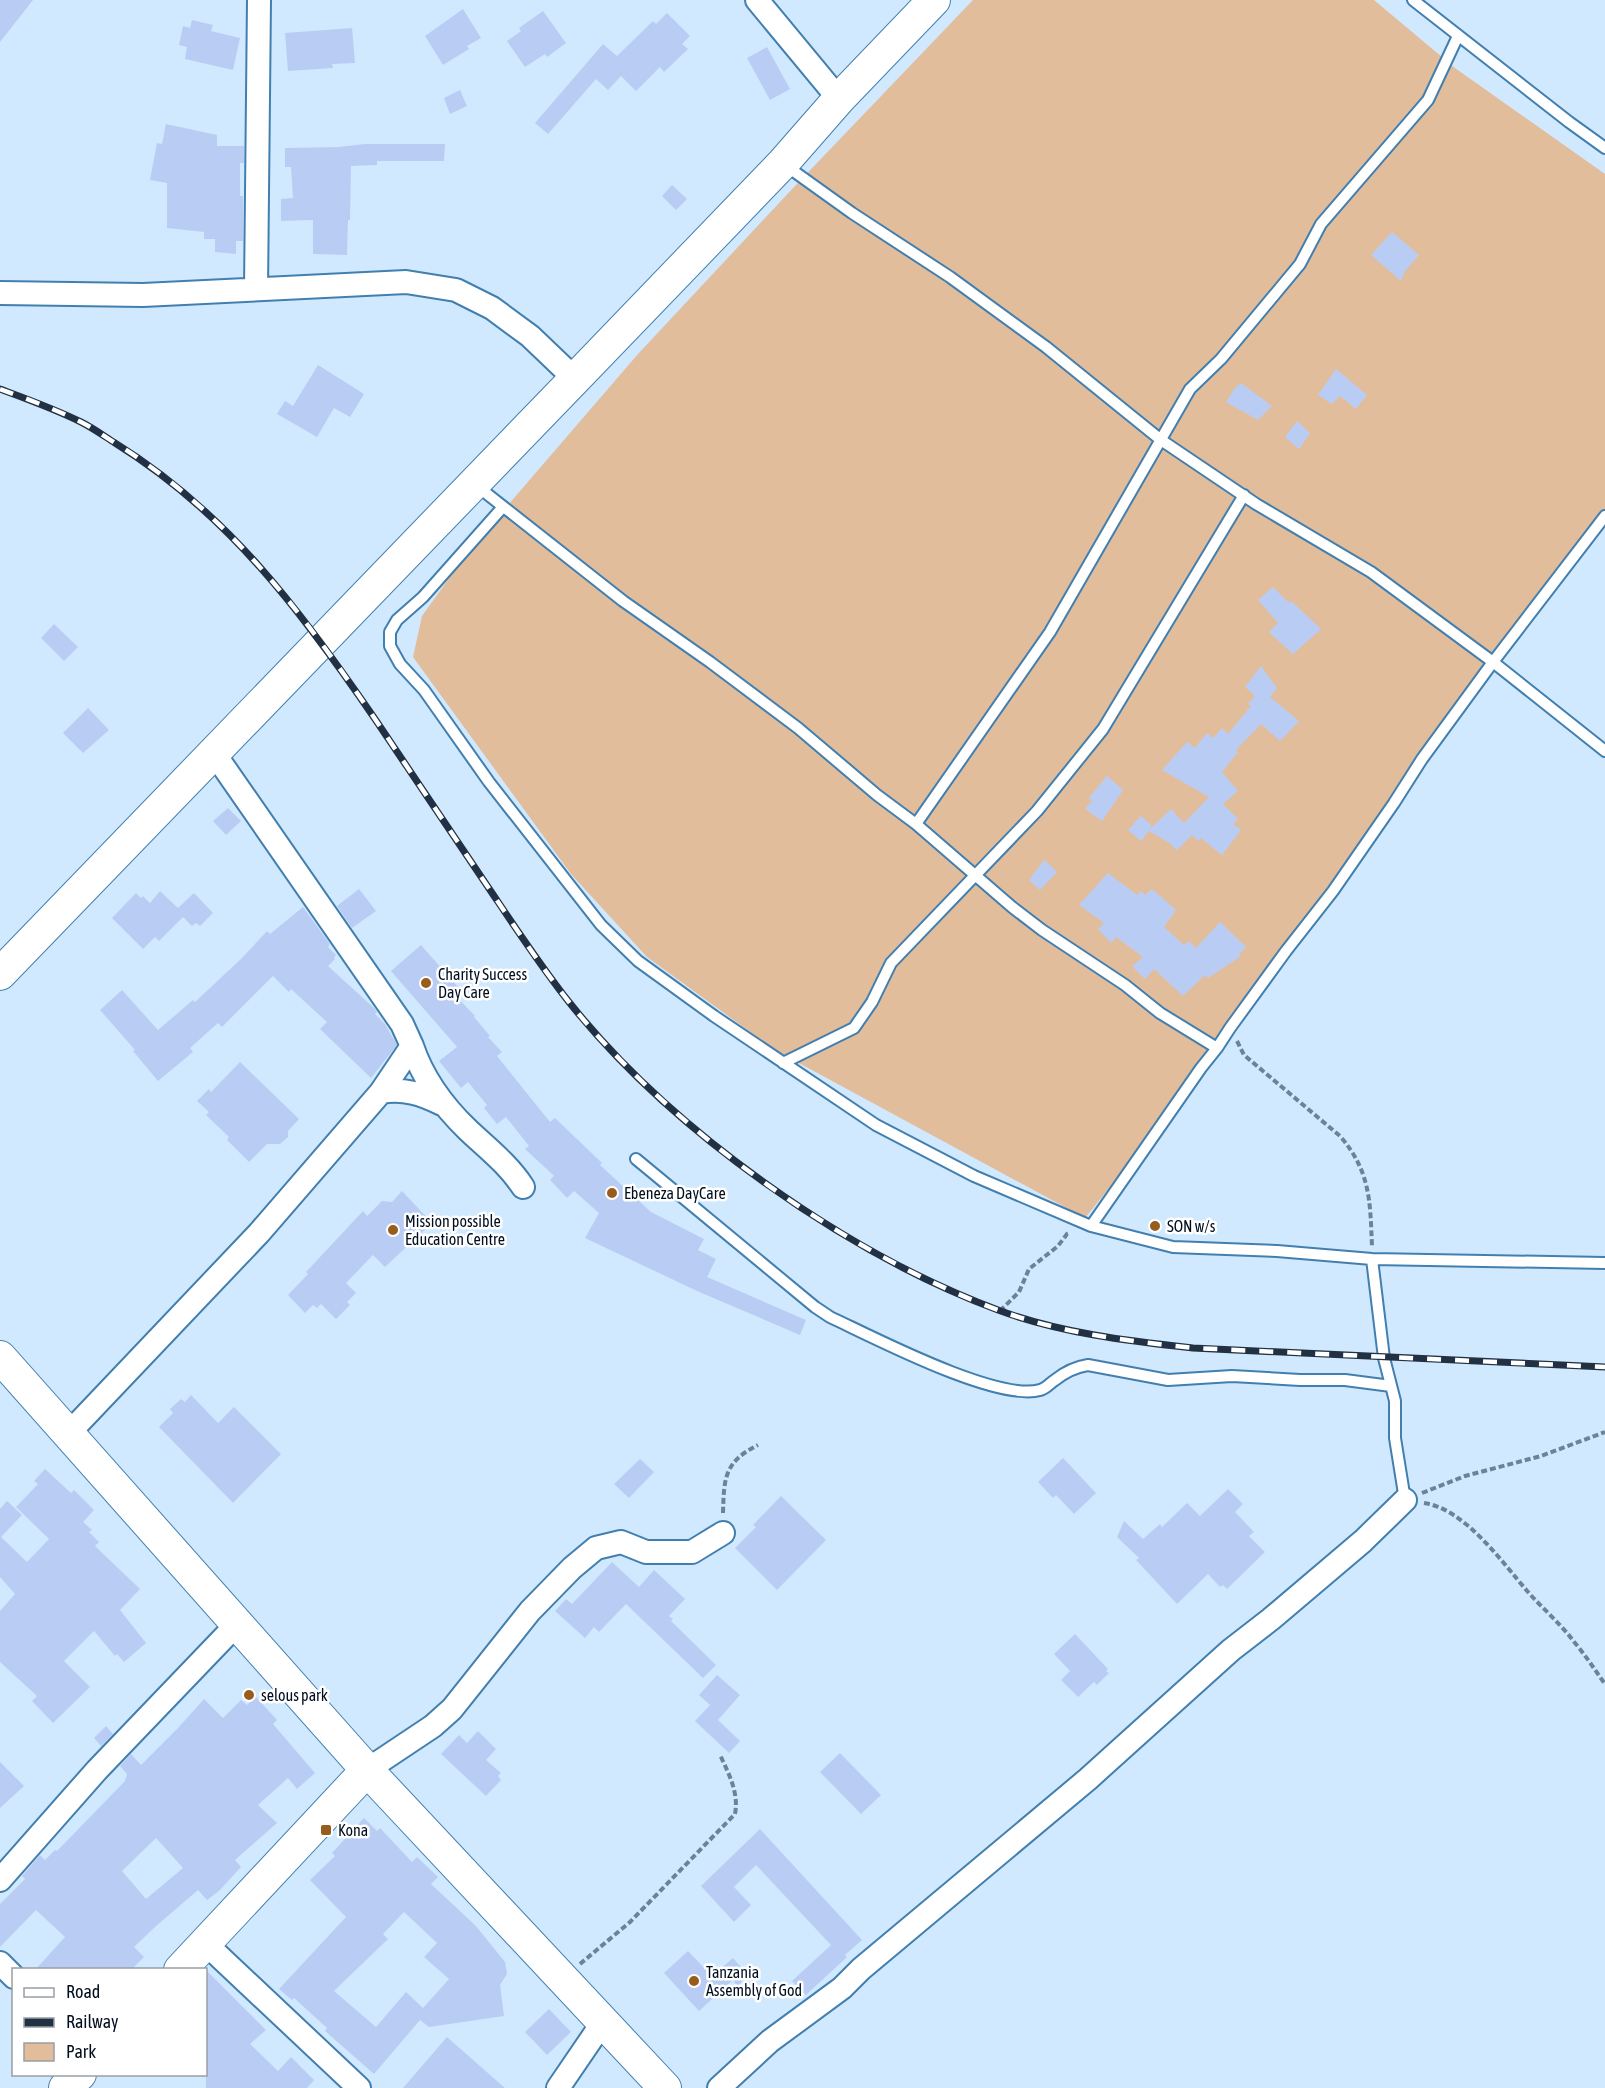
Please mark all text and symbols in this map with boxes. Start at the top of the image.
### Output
place label: Charity Success Day Care [438,965,527,1002]
marker: Charity Success Day Care [419,976,433,990]
place label: Ebeneza DayCare [624,1184,726,1203]
marker: Ebeneza DayCare [605,1186,619,1200]
place label: Mission possible Education Centre [405,1212,505,1248]
place label: SON w/s [1167,1217,1216,1235]
marker: SON w/s [1148,1219,1162,1233]
marker: Mission possible Education Centre [386,1223,400,1237]
place label: selous park [261,1686,328,1705]
marker: selous park [242,1688,256,1702]
place label: Kona [338,1821,368,1839]
marker: Kona [319,1823,333,1837]
place label: Tanzania Assembly of God [706,1963,802,2000]
legend [12,1968,207,2076]
marker: Tanzania Assembly of God [687,1974,701,1988]
text: Road [66,1981,100,2002]
text: Railway [66,2011,118,2032]
text: Park [66,2041,96,2062]

